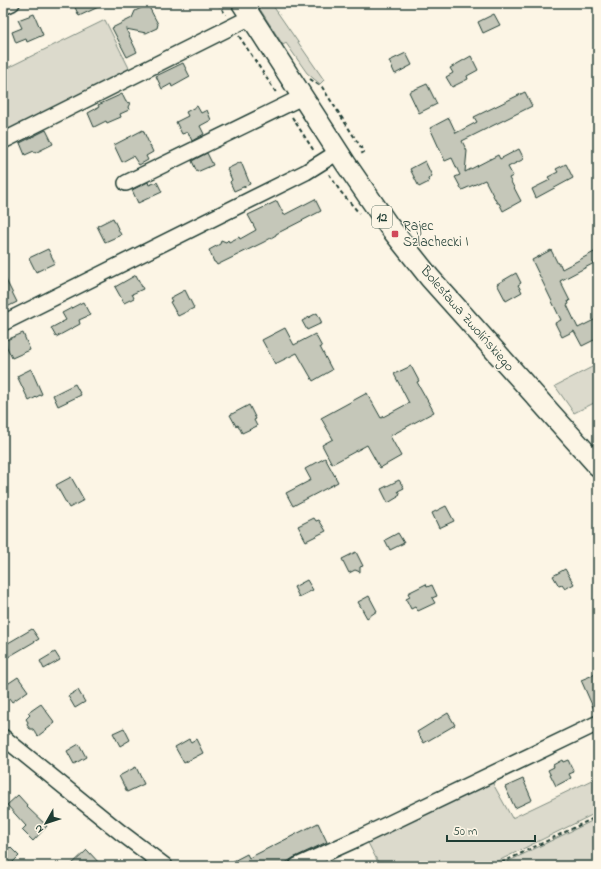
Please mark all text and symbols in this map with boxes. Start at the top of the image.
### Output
road number: 12 [372,206,392,228]
place label: Rajec Szlachecki I [403,216,469,253]
marker: Rajec Szlachecki I [390,229,400,239]
street label: Bolesława Zwolińskiego [414,261,519,377]
north arrow [26,803,66,843]
scale bar [447,817,535,843]
text: N [30,821,48,837]
text: 50 m [453,823,477,841]

